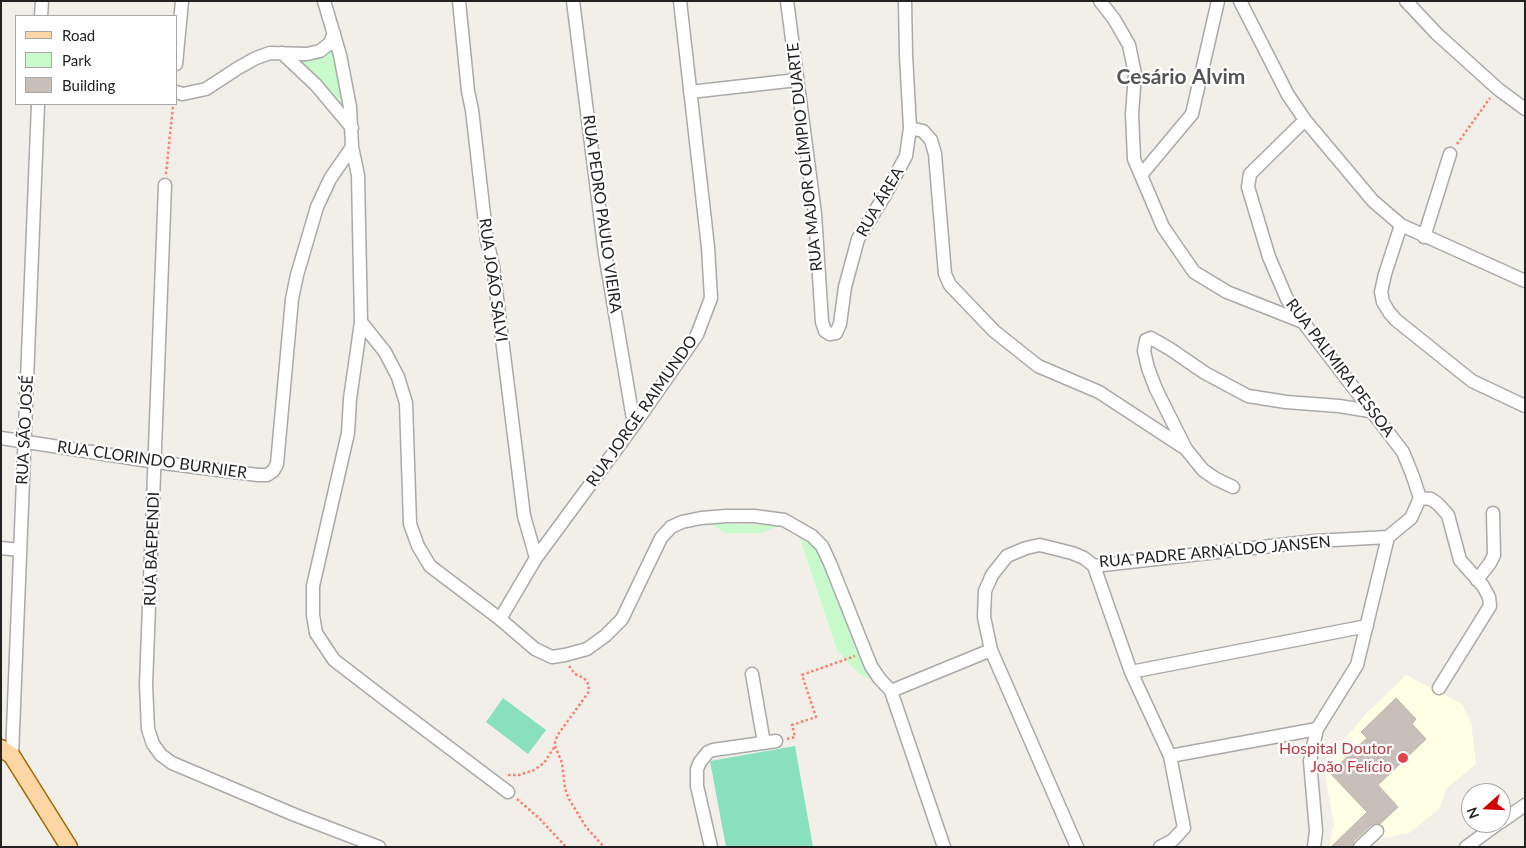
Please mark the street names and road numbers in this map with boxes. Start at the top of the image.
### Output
street label: RUA MAJOR OLÍMPIO DUARTE [783,42,827,272]
street label: RUA PEDRO PAULO VIEIRA [579,114,625,314]
street label: RUA ÁREA [852,164,908,240]
street label: RUA JOÃO SALVI [475,217,511,343]
street label: RUA PALMIRA PESSOA [1282,295,1398,441]
street label: RUA JORGE RAIMUNDO [583,332,701,490]
street label: RUA SÃO JOSÉ [13,375,37,485]
street label: RUA CLORINDO BURNIER [56,437,248,483]
street label: RUA BAEPENDI [140,492,164,606]
street label: RUA PADRE ARNALDO JANSEN [1098,532,1332,572]

